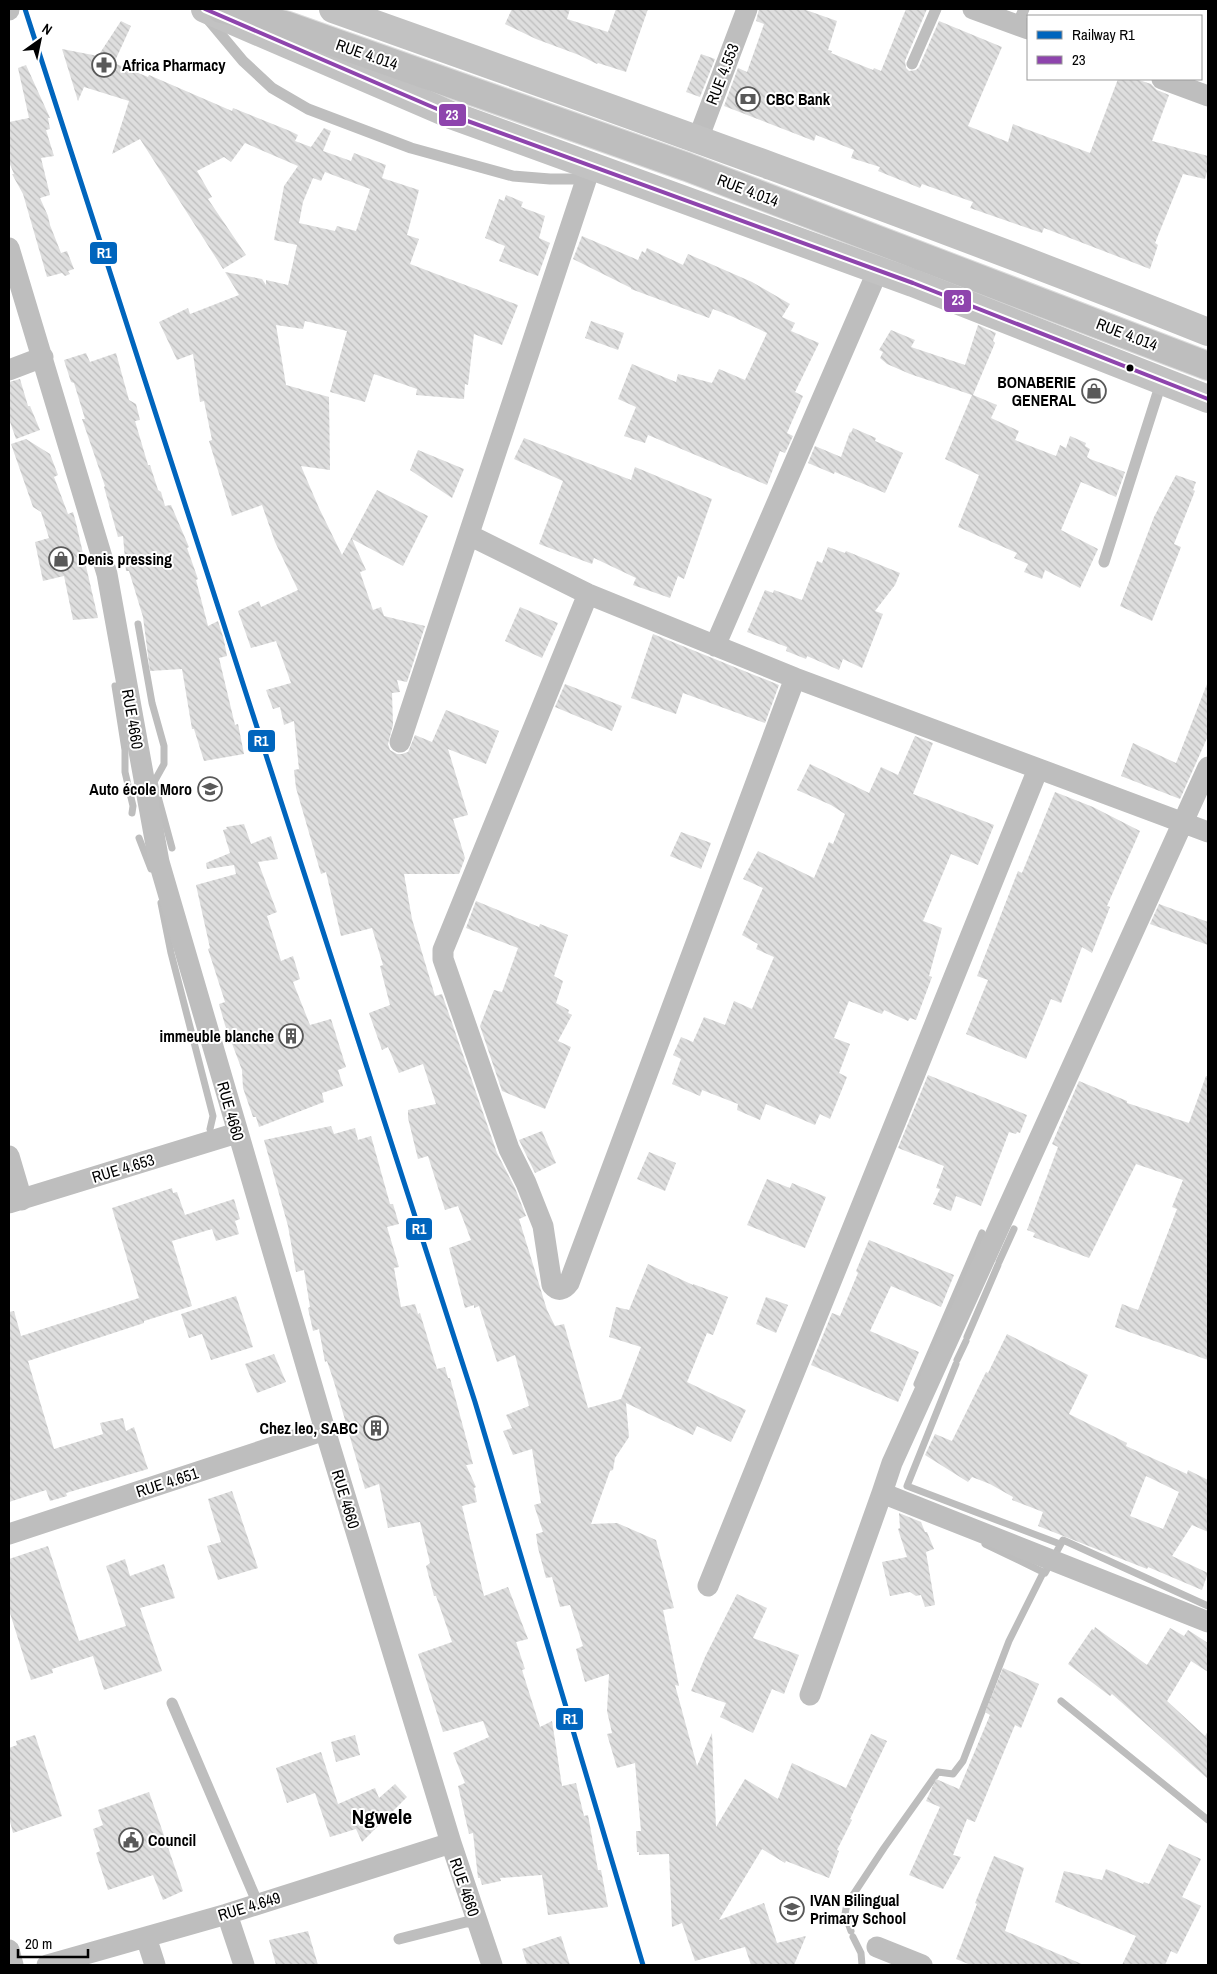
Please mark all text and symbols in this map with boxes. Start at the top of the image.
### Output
north arrow [15,15,65,65]
legend [1027,15,1202,80]
text: N [39,19,55,39]
text: Railway R1 [1072,24,1135,45]
street label: RUE 4.014 [333,33,401,75]
street label: RUE 4.553 [700,40,744,108]
text: 23 [1072,49,1086,70]
pharmacy icon: Africa Pharmacy [91,52,117,78]
place label: Africa Pharmacy [122,54,226,76]
bank icon: CBC Bank [735,86,761,112]
place label: CBC Bank [766,88,831,110]
line badge: 23 [438,103,467,127]
text: 23 [446,106,458,124]
street label: RUE 4.014 [714,168,782,212]
line badge: R1 [89,241,118,265]
text: R1 [97,244,112,262]
line badge: 23 [943,289,972,313]
text: 23 [952,291,964,309]
street label: RUE 4.014 [1093,312,1161,356]
unlabelled marker [1125,363,1135,373]
place label: BONABERIE GENERAL [997,371,1076,411]
shop icon: BONABERIE GENERAL [1081,378,1107,404]
shop icon: Denis pressing [48,546,74,572]
place label: Denis pressing [78,548,172,570]
street label: RUE 4660 [117,687,149,751]
line badge: R1 [247,729,276,753]
text: R1 [254,732,269,750]
school or university icon: Auto école Moro [197,776,223,802]
place label: Auto école Moro [89,778,192,800]
building icon: immeuble blanche [278,1023,304,1049]
place label: immeuble blanche [160,1025,274,1047]
street label: RUE 4660 [212,1079,250,1143]
street label: RUE 4.653 [89,1148,157,1188]
line badge: R1 [405,1217,433,1241]
text: R1 [412,1220,427,1238]
building icon: Chez leo, SABC [363,1415,389,1441]
place label: Chez leo, SABC [260,1417,358,1439]
street label: RUE 4.651 [133,1461,202,1502]
street label: RUE 4660 [327,1467,365,1531]
line badge: R1 [555,1707,584,1731]
text: R1 [563,1710,578,1728]
district label: Ngwele [352,1802,412,1831]
public building icon: Council [118,1827,144,1853]
place label: Council [148,1829,196,1851]
street label: RUE 4660 [445,1855,485,1919]
street label: RUE 4.649 [215,1886,283,1926]
place label: IVAN Bilingual Primary School [810,1889,906,1929]
school or university icon: IVAN Bilingual Primary School [779,1896,805,1922]
scale bar [18,1926,88,1958]
text: 20 m [25,1933,52,1954]

